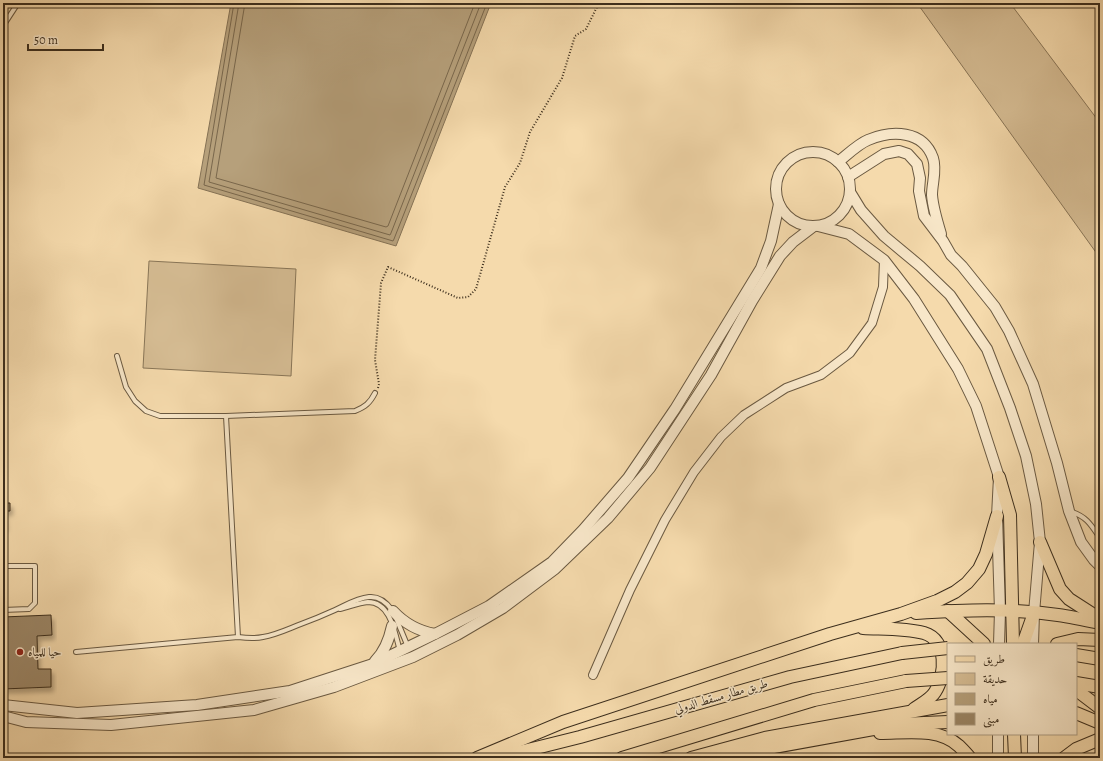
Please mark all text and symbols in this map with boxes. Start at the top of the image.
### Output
scale bar [28,26,103,52]
text: 50 m [34,32,58,48]
legend [947,643,1077,735]
place label: حيا للمياه [28,644,62,660]
marker: حيا للمياه [15,647,25,657]
text: طريق [983,651,1005,667]
text: حديقة [983,671,1007,687]
street label: طريق مطار مسقط الدولي [672,675,770,719]
text: مياه [983,691,998,707]
text: مبنى [983,711,999,728]

